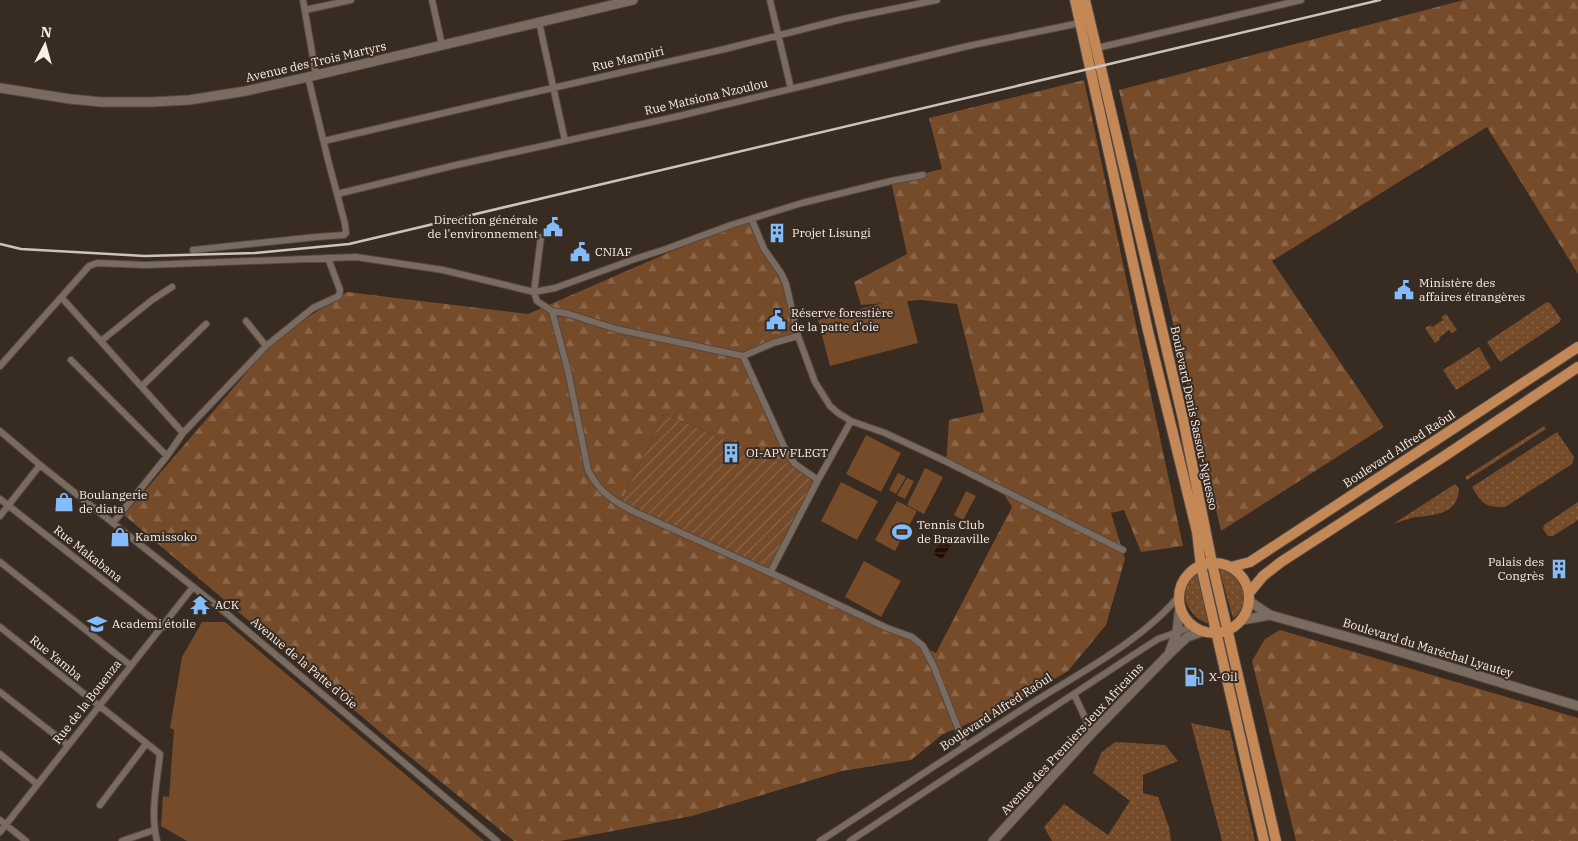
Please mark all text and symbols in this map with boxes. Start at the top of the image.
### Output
north arrow [20,20,70,70]
text: N [40,23,53,42]
street label: Avenue des Trois Martyrs [244,38,388,85]
street label: Rue Mampiri [590,43,666,74]
street label: Rue Matsiona Nzoulou [643,75,770,118]
place label: Direction générale de l'environnement [427,212,538,241]
public building icon: Direction générale de l'environnement [542,216,564,238]
building icon: Projet Lisungi [766,222,788,244]
place label: Projet Lisungi [792,225,871,240]
public building icon: CNIAF [569,241,591,263]
place label: CNIAF [595,244,632,259]
place label: Ministère des affaires étrangères [1419,275,1525,304]
public building icon: Ministère des affaires étrangères [1393,279,1415,301]
place label: Réserve forestière de la patte d'oie [791,305,893,334]
public building icon: Réserve forestière de la patte d'oie [765,309,787,331]
street label: Boulevard Denis Sassou-Nguesso [1168,325,1221,511]
street label: Boulevard Alfred Raôul [1340,406,1458,490]
building icon: OI-APV FLEGT [720,442,742,464]
place label: OI-APV FLEGT [746,445,828,460]
place label: Boulangerie de diata [79,487,147,516]
shop icon: Boulangerie de diata [53,491,75,513]
place label: Tennis Club de Brazaville [917,517,990,546]
sports icon: Tennis Club de Brazaville [891,521,913,543]
street label: Rue Makabana [51,522,126,585]
shop icon: Kamissoko [109,526,131,548]
place label: Kamissoko [135,529,197,544]
place label: Palais des Congrès [1488,554,1544,583]
building icon: Palais des Congrès [1548,558,1570,580]
temple icon: ACK [189,594,211,616]
place label: ACK [215,597,240,612]
school or university icon: Academi étoile [86,613,108,635]
street label: Avenue de la Patte d'Oie [248,614,361,712]
street label: Boulevard du Maréchal Lyautey [1341,614,1516,681]
place label: Academi étoile [112,616,196,631]
street label: Rue Yamba [27,632,86,684]
street label: Rue de la Bouenza [49,656,125,747]
street label: Avenue des Premiers Jeux Africains [997,659,1146,818]
fuel station icon: X-Oil [1183,666,1205,688]
street label: Boulevard Alfred Raôul [937,669,1055,753]
place label: X-Oil [1209,669,1238,684]

